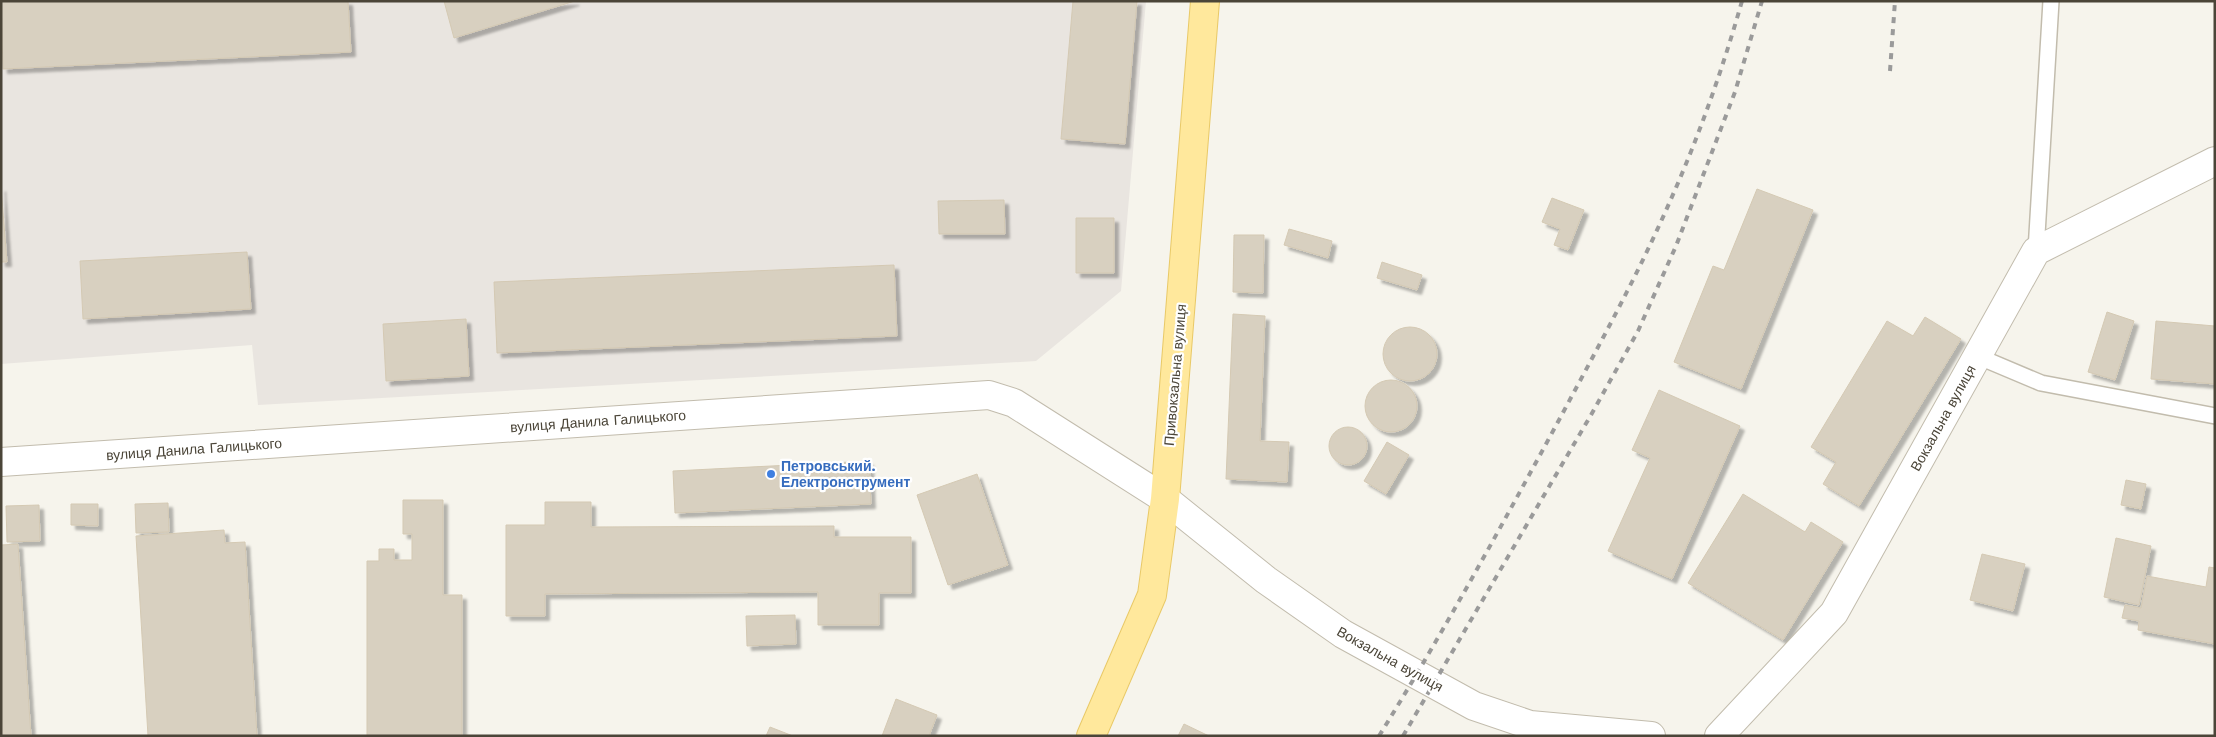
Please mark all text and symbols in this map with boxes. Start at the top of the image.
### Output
street label: Привокзальна вулиця [1161,303,1189,447]
street label: Вокзальна вулиця [1907,362,1979,474]
street label: вулиця Данила Галицького [510,407,687,435]
street label: вулиця Данила Галицького [106,435,283,463]
place label: Петровський. Електронструмент [781,458,910,490]
marker: Петровський. Електронструмент [765,468,777,480]
street label: Вокзальна вулиця [1334,623,1446,695]

